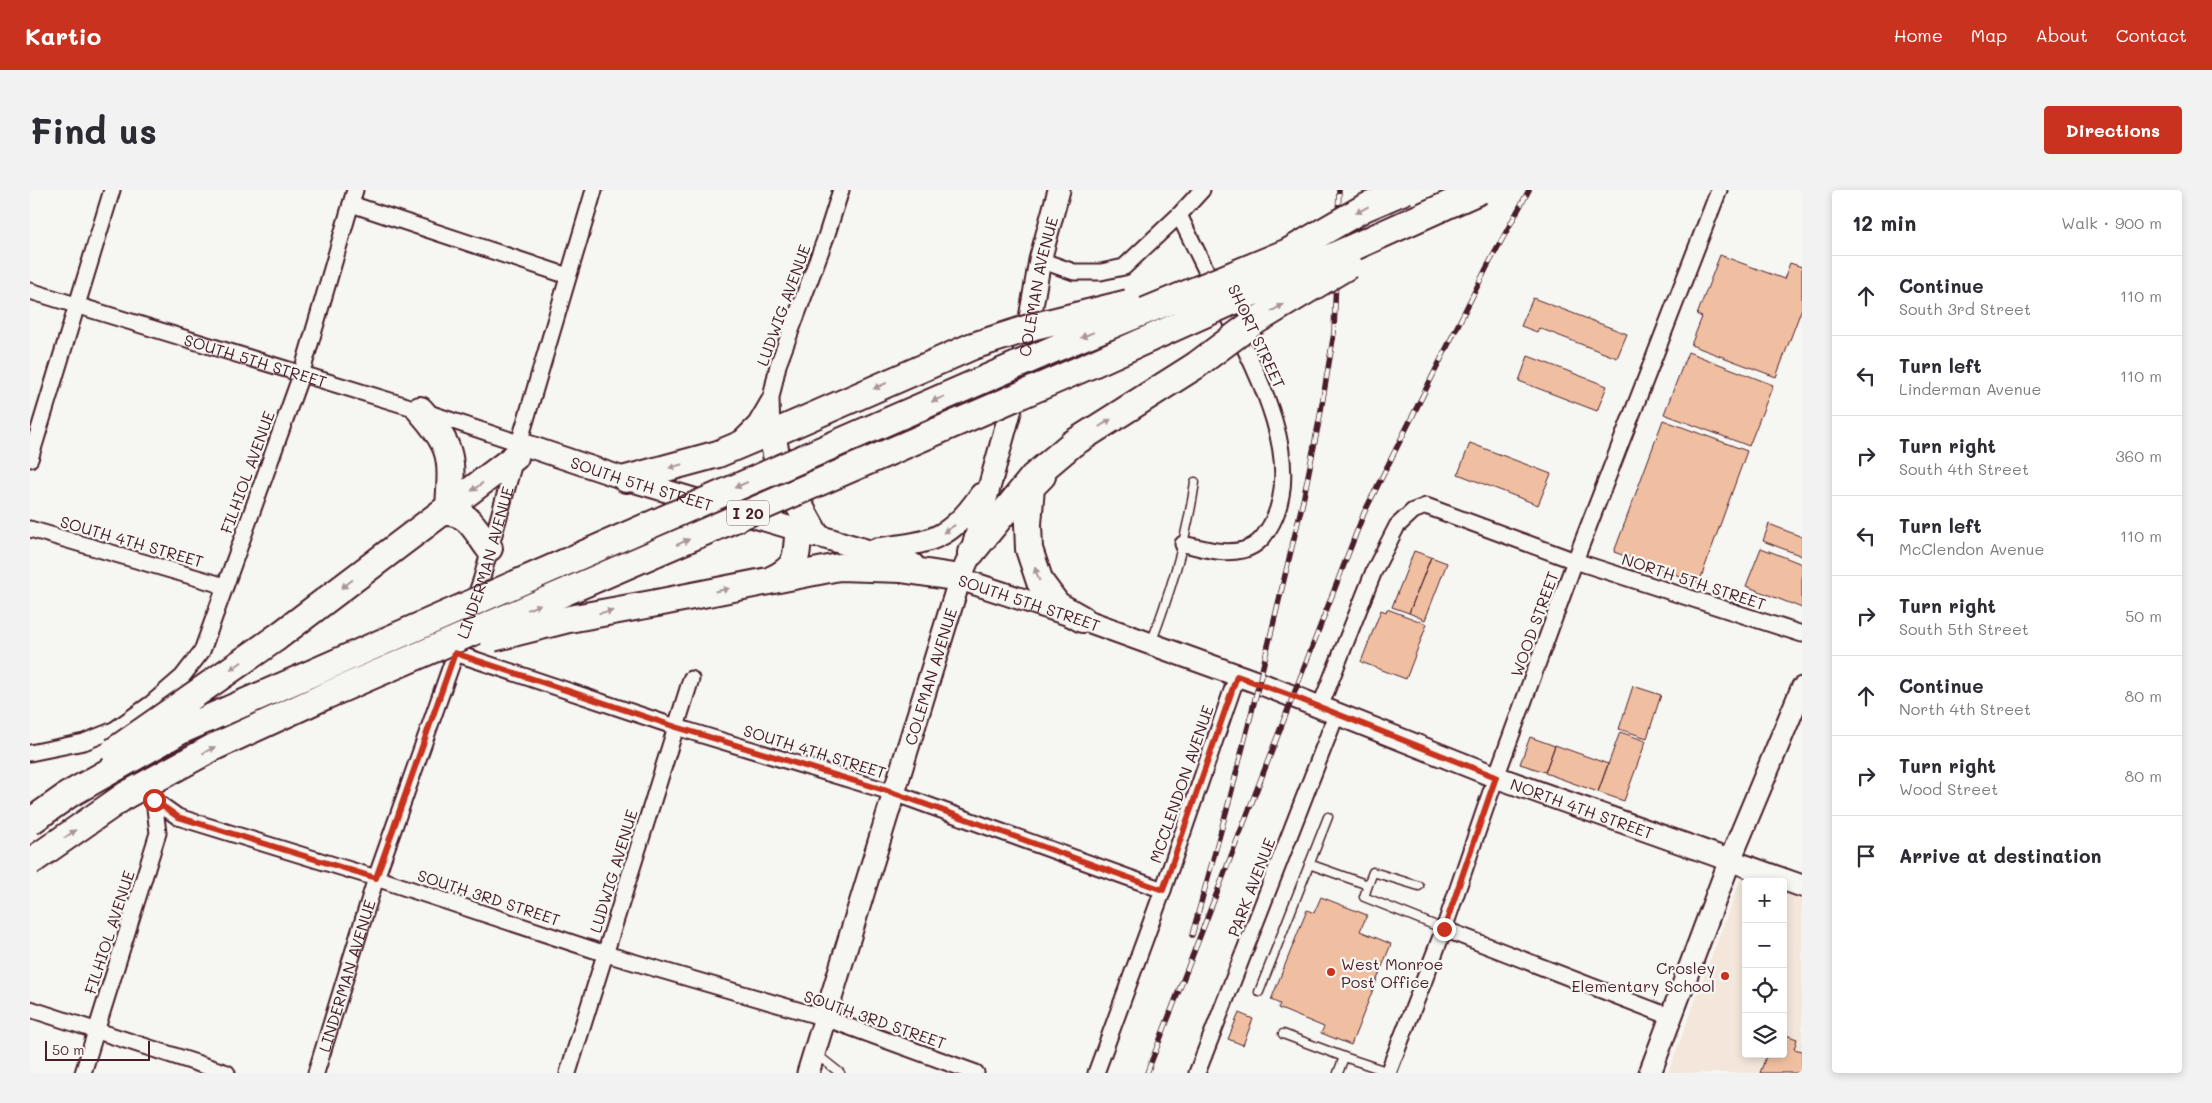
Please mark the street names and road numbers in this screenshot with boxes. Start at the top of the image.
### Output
street label: COLEMAN AVENUE [1013,214,1062,358]
street label: LUDWIG AVENUE [751,241,815,369]
street label: SHORT STREET [1224,280,1290,392]
street label: SOUTH 5TH STREET [182,328,330,392]
street label: FILHIOL AVENUE [215,408,279,536]
street label: SOUTH 5TH STREET [568,451,716,515]
street label: LINDERMAN AVENUE [451,484,517,641]
road number: I 20 [727,500,769,526]
street label: SOUTH 4TH STREET [58,511,206,572]
street label: NORTH 5TH STREET [1619,548,1769,614]
street label: WOOD STREET [1505,568,1563,680]
street label: SOUTH 5TH STREET [956,569,1103,635]
street label: COLEMAN AVENUE [899,605,961,747]
street label: MCCLENDON AVENUE [1144,702,1218,866]
street label: SOUTH 4TH STREET [741,719,889,783]
street label: NORTH 4TH STREET [1508,773,1657,843]
street label: LUDWIG AVENUE [584,807,642,935]
street label: PARK AVENUE [1222,834,1280,940]
street label: SOUTH 3RD STREET [415,864,563,930]
street label: FILHIOL AVENUE [79,868,139,996]
street label: LINDERMAN AVENUE [313,897,379,1054]
street label: SOUTH 3RD STREET [801,985,949,1053]

